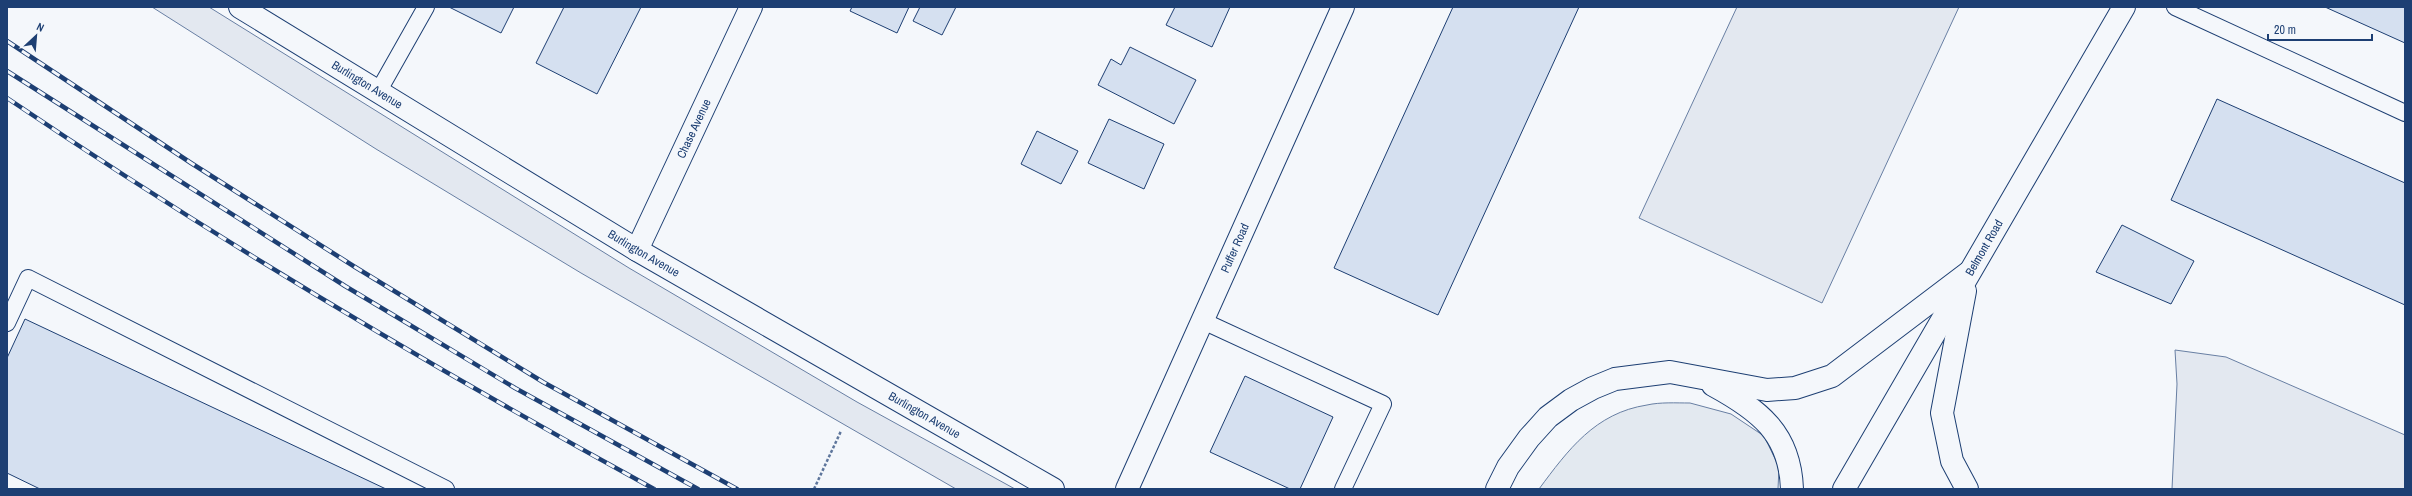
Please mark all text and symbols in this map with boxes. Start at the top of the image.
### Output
north arrow [16,16,56,56]
scale bar [2268,16,2372,42]
text: N [34,19,46,35]
text: 20 m [2274,22,2296,38]
street label: Burlington Avenue [329,57,406,113]
street label: Chase Avenue [673,96,715,161]
street label: Belmont Road [1962,217,2007,279]
street label: Puffer Road [1217,221,1253,275]
street label: Burlington Avenue [605,226,682,281]
street label: Burlington Avenue [886,388,963,442]

